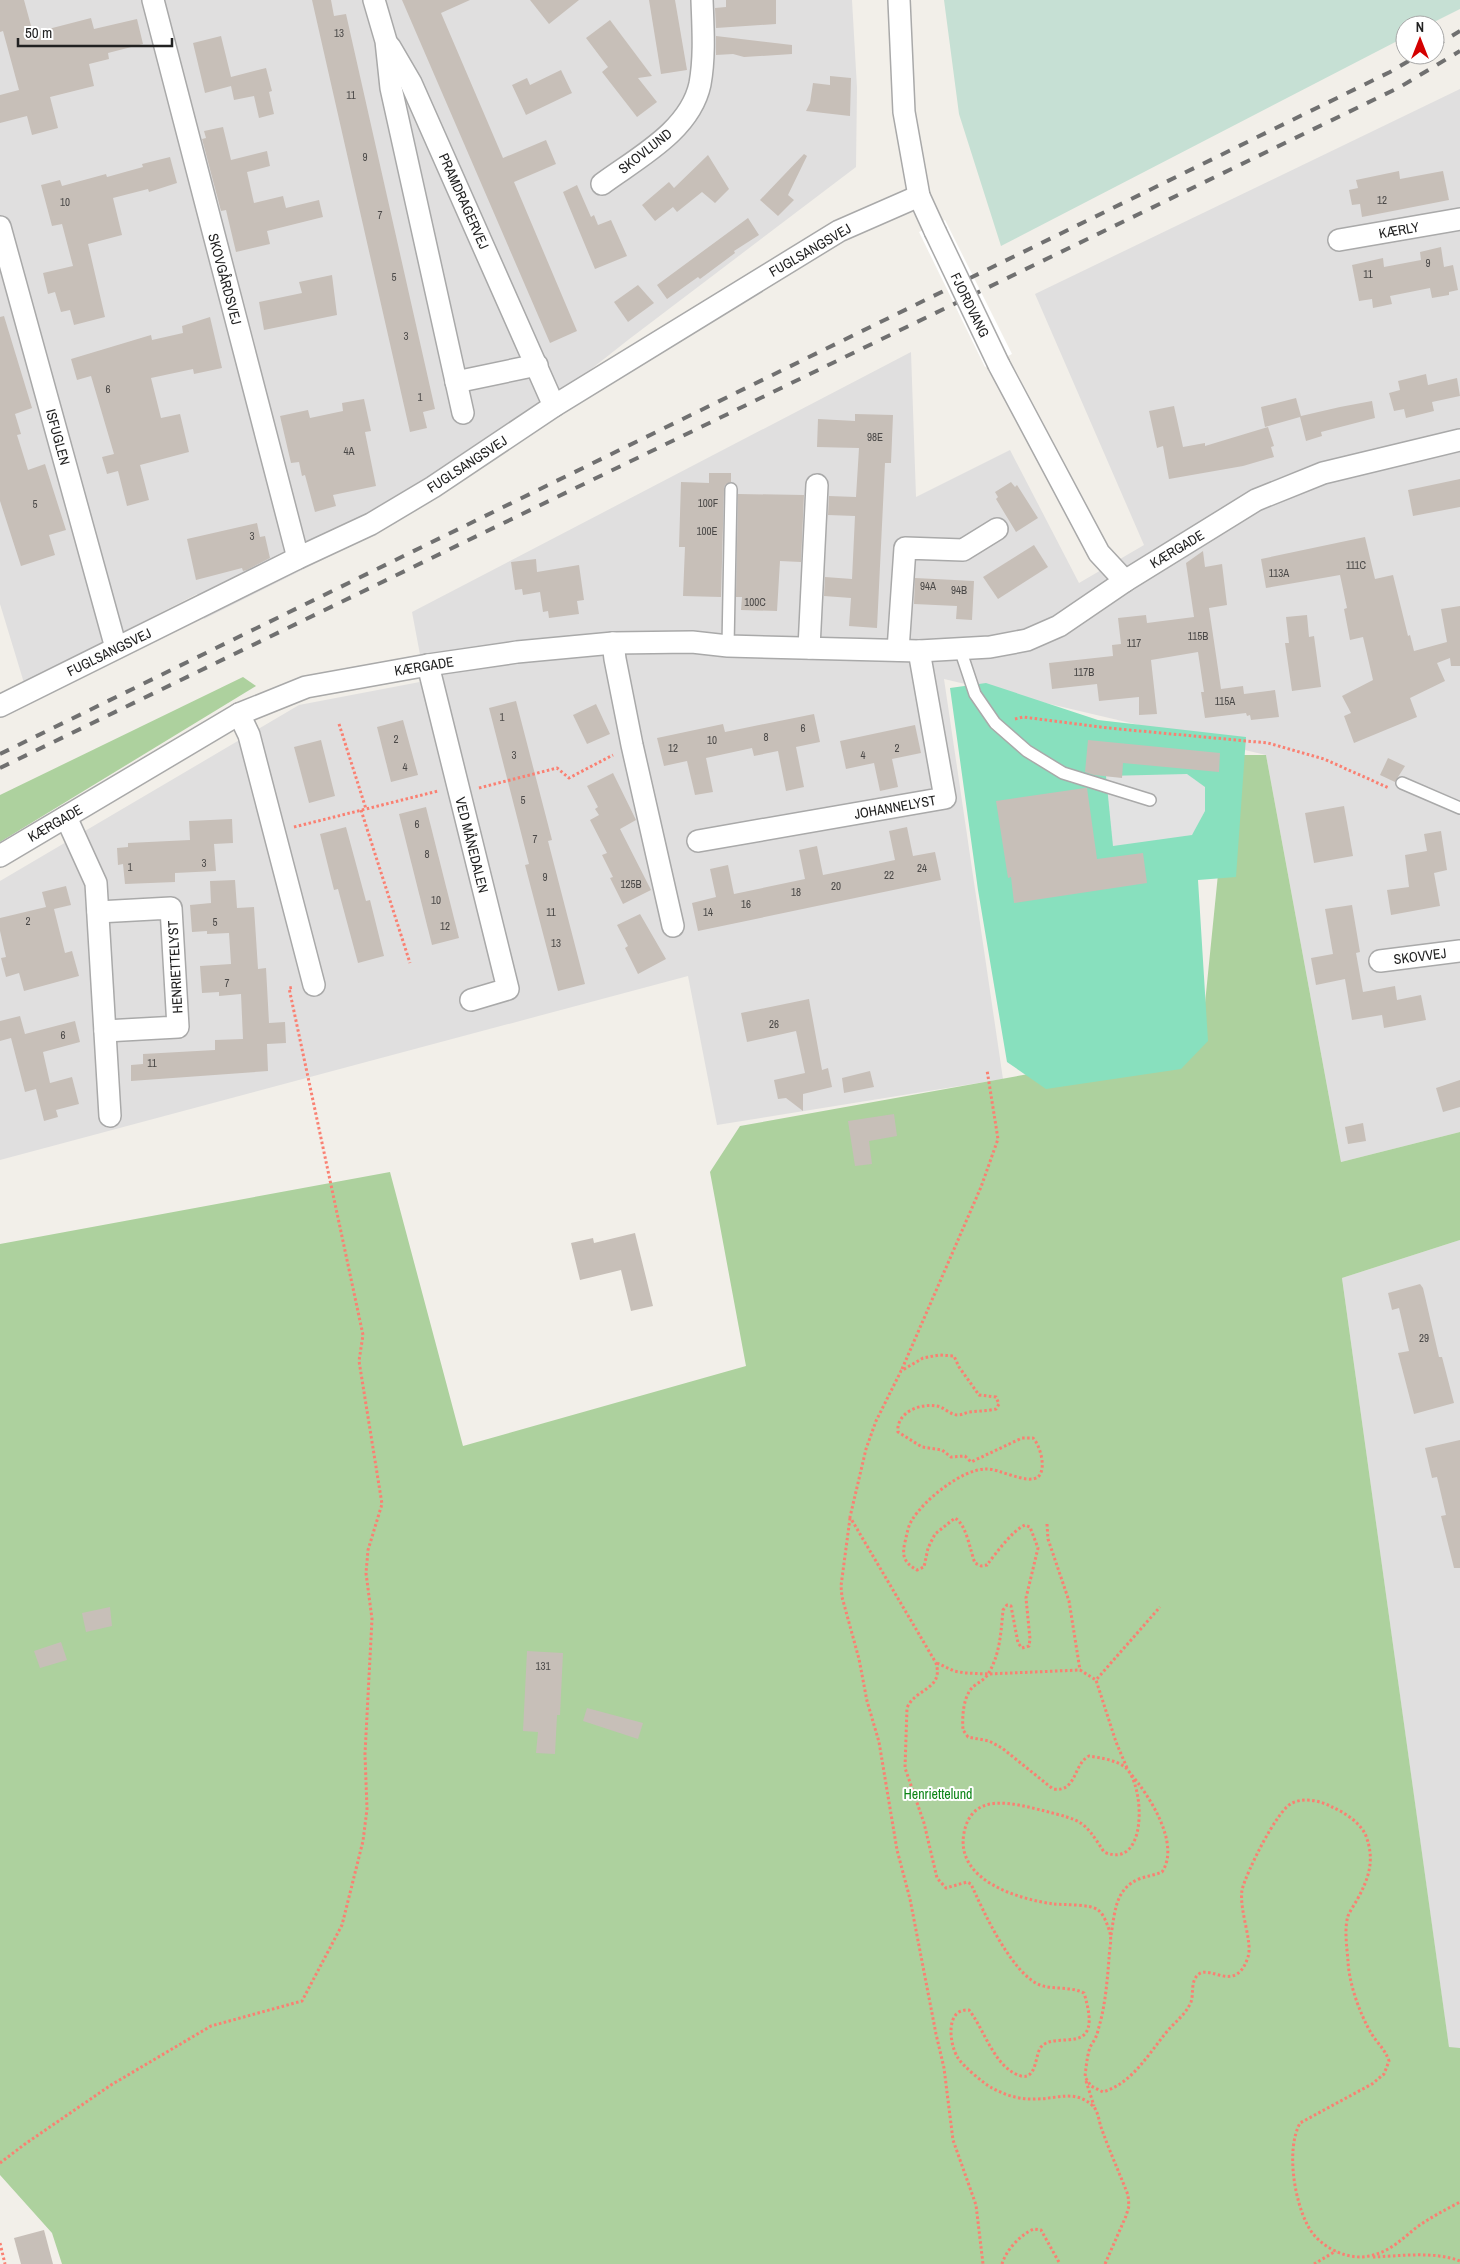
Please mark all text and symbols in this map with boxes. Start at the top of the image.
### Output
scale bar [18,15,171,47]
north arrow [1395,15,1445,65]
text: N [1416,18,1424,36]
text: 50 m [25,22,52,43]
house number: 13 [334,26,344,40]
house number: 11 [346,88,356,102]
street label: SKOVLUND [615,124,675,178]
house number: 9 [362,150,368,164]
street label: PRAMDRAGERVEJ [435,150,493,252]
house number: 12 [1377,193,1387,207]
house number: 10 [60,195,70,209]
house number: 7 [377,208,383,222]
street label: KÆRLY [1377,218,1421,242]
street label: FUGLSANGSVEJ [766,219,854,281]
street label: SKOVGÅRDSVEJ [204,231,246,327]
house number: 9 [1425,256,1431,270]
house number: 11 [1363,267,1373,281]
house number: 5 [391,270,397,284]
street label: FJORDVANG [947,270,993,340]
house number: 3 [403,329,409,343]
house number: 6 [105,382,111,396]
house number: 1 [417,390,423,404]
street label: ISFUGLEN [42,407,74,467]
house number: 98E [867,430,883,444]
street label: FUGLSANGSVEJ [424,431,510,497]
house number: 4A [343,444,355,458]
house number: 100F [698,496,719,510]
house number: 5 [32,497,38,511]
house number: 100E [696,524,718,538]
street label: KÆRGADE [1147,526,1207,572]
house number: 3 [249,529,255,543]
house number: 111C [1346,558,1367,572]
house number: 113A [1269,566,1290,580]
house number: 94A [920,579,937,593]
house number: 94B [951,583,967,597]
house number: 100C [744,595,766,609]
street label: FUGLSANGSVEJ [64,624,154,680]
house number: 115B [1188,629,1208,643]
house number: 117 [1127,636,1141,650]
street label: KÆRGADE [393,652,455,680]
house number: 117B [1074,665,1094,679]
house number: 115A [1215,694,1236,708]
house number: 1 [499,710,505,724]
house number: 6 [800,721,806,735]
house number: 8 [763,730,769,744]
house number: 2 [393,732,399,746]
house number: 10 [707,733,717,747]
house number: 12 [668,741,678,755]
house number: 2 [894,741,900,755]
house number: 3 [511,748,517,762]
house number: 4 [860,748,866,762]
house number: 4 [402,760,408,774]
street label: JOHANNELYST [853,791,937,823]
house number: 5 [520,793,526,807]
street label: VED MÅNEDALEN [451,795,493,895]
street label: KÆRGADE [25,800,85,846]
house number: 6 [414,817,420,831]
house number: 7 [532,832,538,846]
house number: 8 [424,847,430,861]
house number: 3 [201,856,207,870]
house number: 1 [127,860,133,874]
house number: 24 [917,861,927,875]
house number: 22 [884,868,894,882]
house number: 9 [542,870,548,884]
house number: 125B [620,877,642,891]
house number: 20 [831,879,841,893]
house number: 18 [791,885,801,899]
house number: 10 [431,893,441,907]
house number: 16 [741,897,751,911]
house number: 11 [546,905,556,919]
house number: 14 [703,905,713,919]
house number: 2 [25,914,31,928]
house number: 5 [212,915,218,929]
house number: 12 [440,919,450,933]
street label: HENRIETTELYST [164,920,186,1014]
house number: 13 [551,936,561,950]
street label: SKOVVEJ [1393,944,1447,968]
house number: 7 [224,976,230,990]
house number: 26 [769,1017,779,1031]
house number: 6 [60,1028,66,1042]
house number: 11 [147,1056,157,1070]
house number: 29 [1419,1331,1429,1345]
house number: 131 [535,1659,551,1673]
park label: Henriettelund [904,1785,972,1803]

